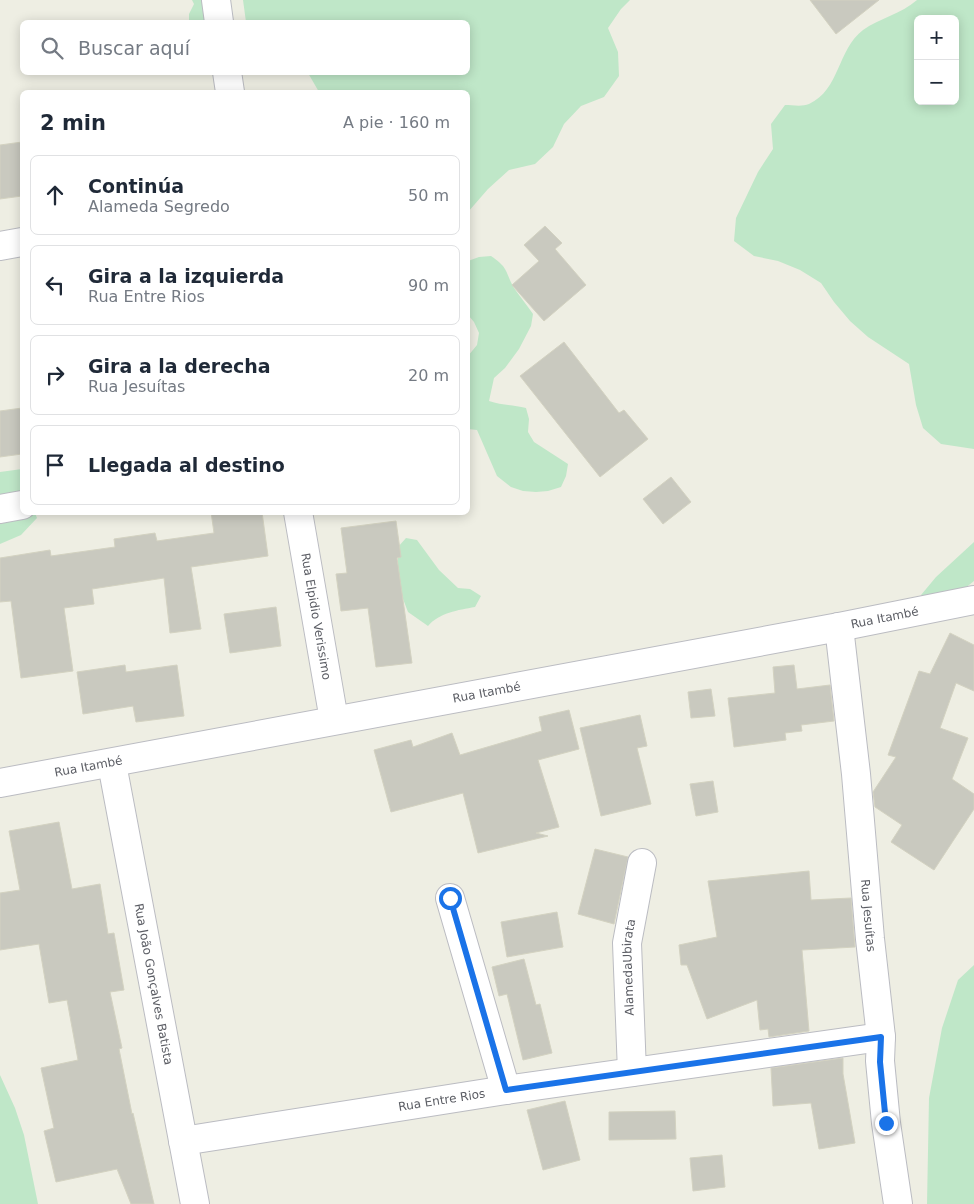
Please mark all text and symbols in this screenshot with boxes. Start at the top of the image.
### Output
map controls [914,15,959,105]
button: + [914,15,959,60]
search box [20,20,470,75]
icon: search [38,34,66,62]
text: Buscar aquí [78,37,190,59]
button: − [914,60,959,105]
text: 2 min [40,111,106,135]
text: A pie · 160 m [343,113,450,132]
text: Continúa [88,175,184,197]
icon: ahead [41,181,69,209]
text: 50 m [408,186,449,205]
text: Alameda Segredo [88,197,230,216]
text: Gira a la izquierda [88,265,284,287]
icon: left [41,271,69,299]
text: 90 m [408,276,449,295]
text: Rua Entre Rios [88,287,205,306]
text: Gira a la derecha [88,355,271,377]
icon: right [41,361,69,389]
text: 20 m [408,366,449,385]
text: Rua Jesuítas [88,377,185,396]
icon: arrive [41,451,69,479]
text: Llegada al destino [88,454,285,476]
street label: Rua Elpidio Verissimo [298,552,334,681]
street label: Rua Itambé [850,604,920,631]
street label: Rua Itambé [451,679,522,706]
street label: Rua Itambé [53,753,124,780]
street label: Rua Jesuítas [858,878,878,953]
route start [439,887,462,910]
street label: Rua João Gonçalves Batista [131,902,176,1066]
street label: AlamedaUbirata [620,918,638,1016]
street label: Rua Entre Rios [397,1086,486,1114]
route end [875,1112,898,1135]

